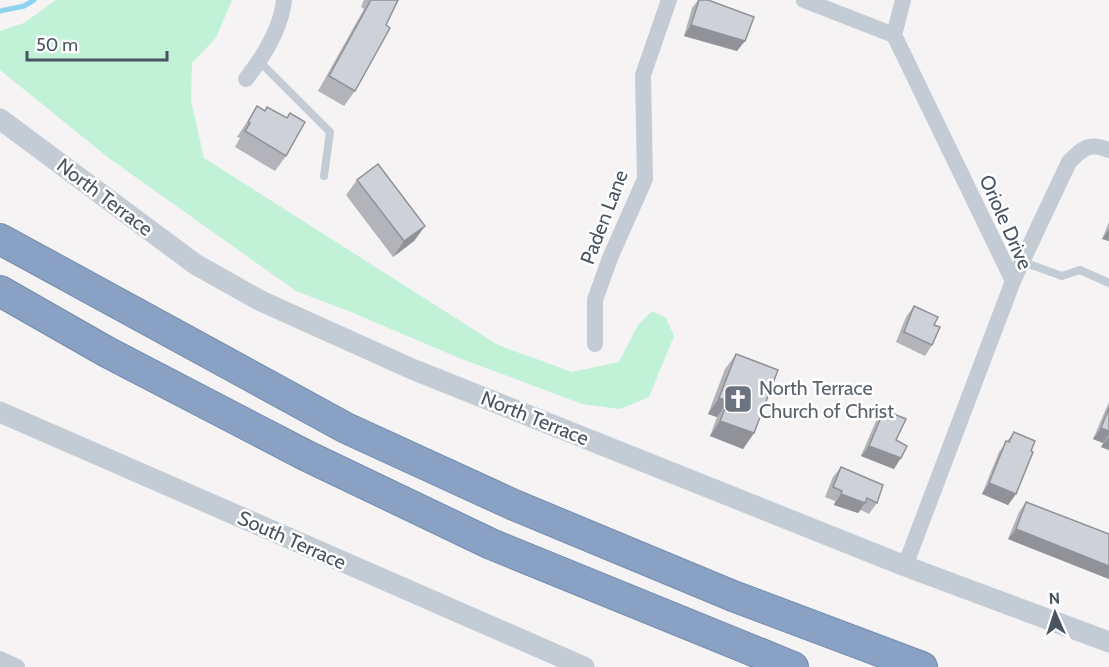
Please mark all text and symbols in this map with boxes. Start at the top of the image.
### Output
scale bar [27,24,166,62]
text: 50 m [36,34,78,56]
street label: North Terrace [52,153,158,241]
street label: Paden Lane [575,167,633,267]
street label: Oriole Drive [974,171,1038,273]
place label: North Terrace Church of Christ [759,376,894,423]
church icon: North Terrace Church of Christ [722,383,754,415]
street label: North Terrace [478,386,592,450]
street label: South Terrace [234,505,350,575]
north arrow [1025,583,1085,643]
text: N [1048,589,1060,608]

